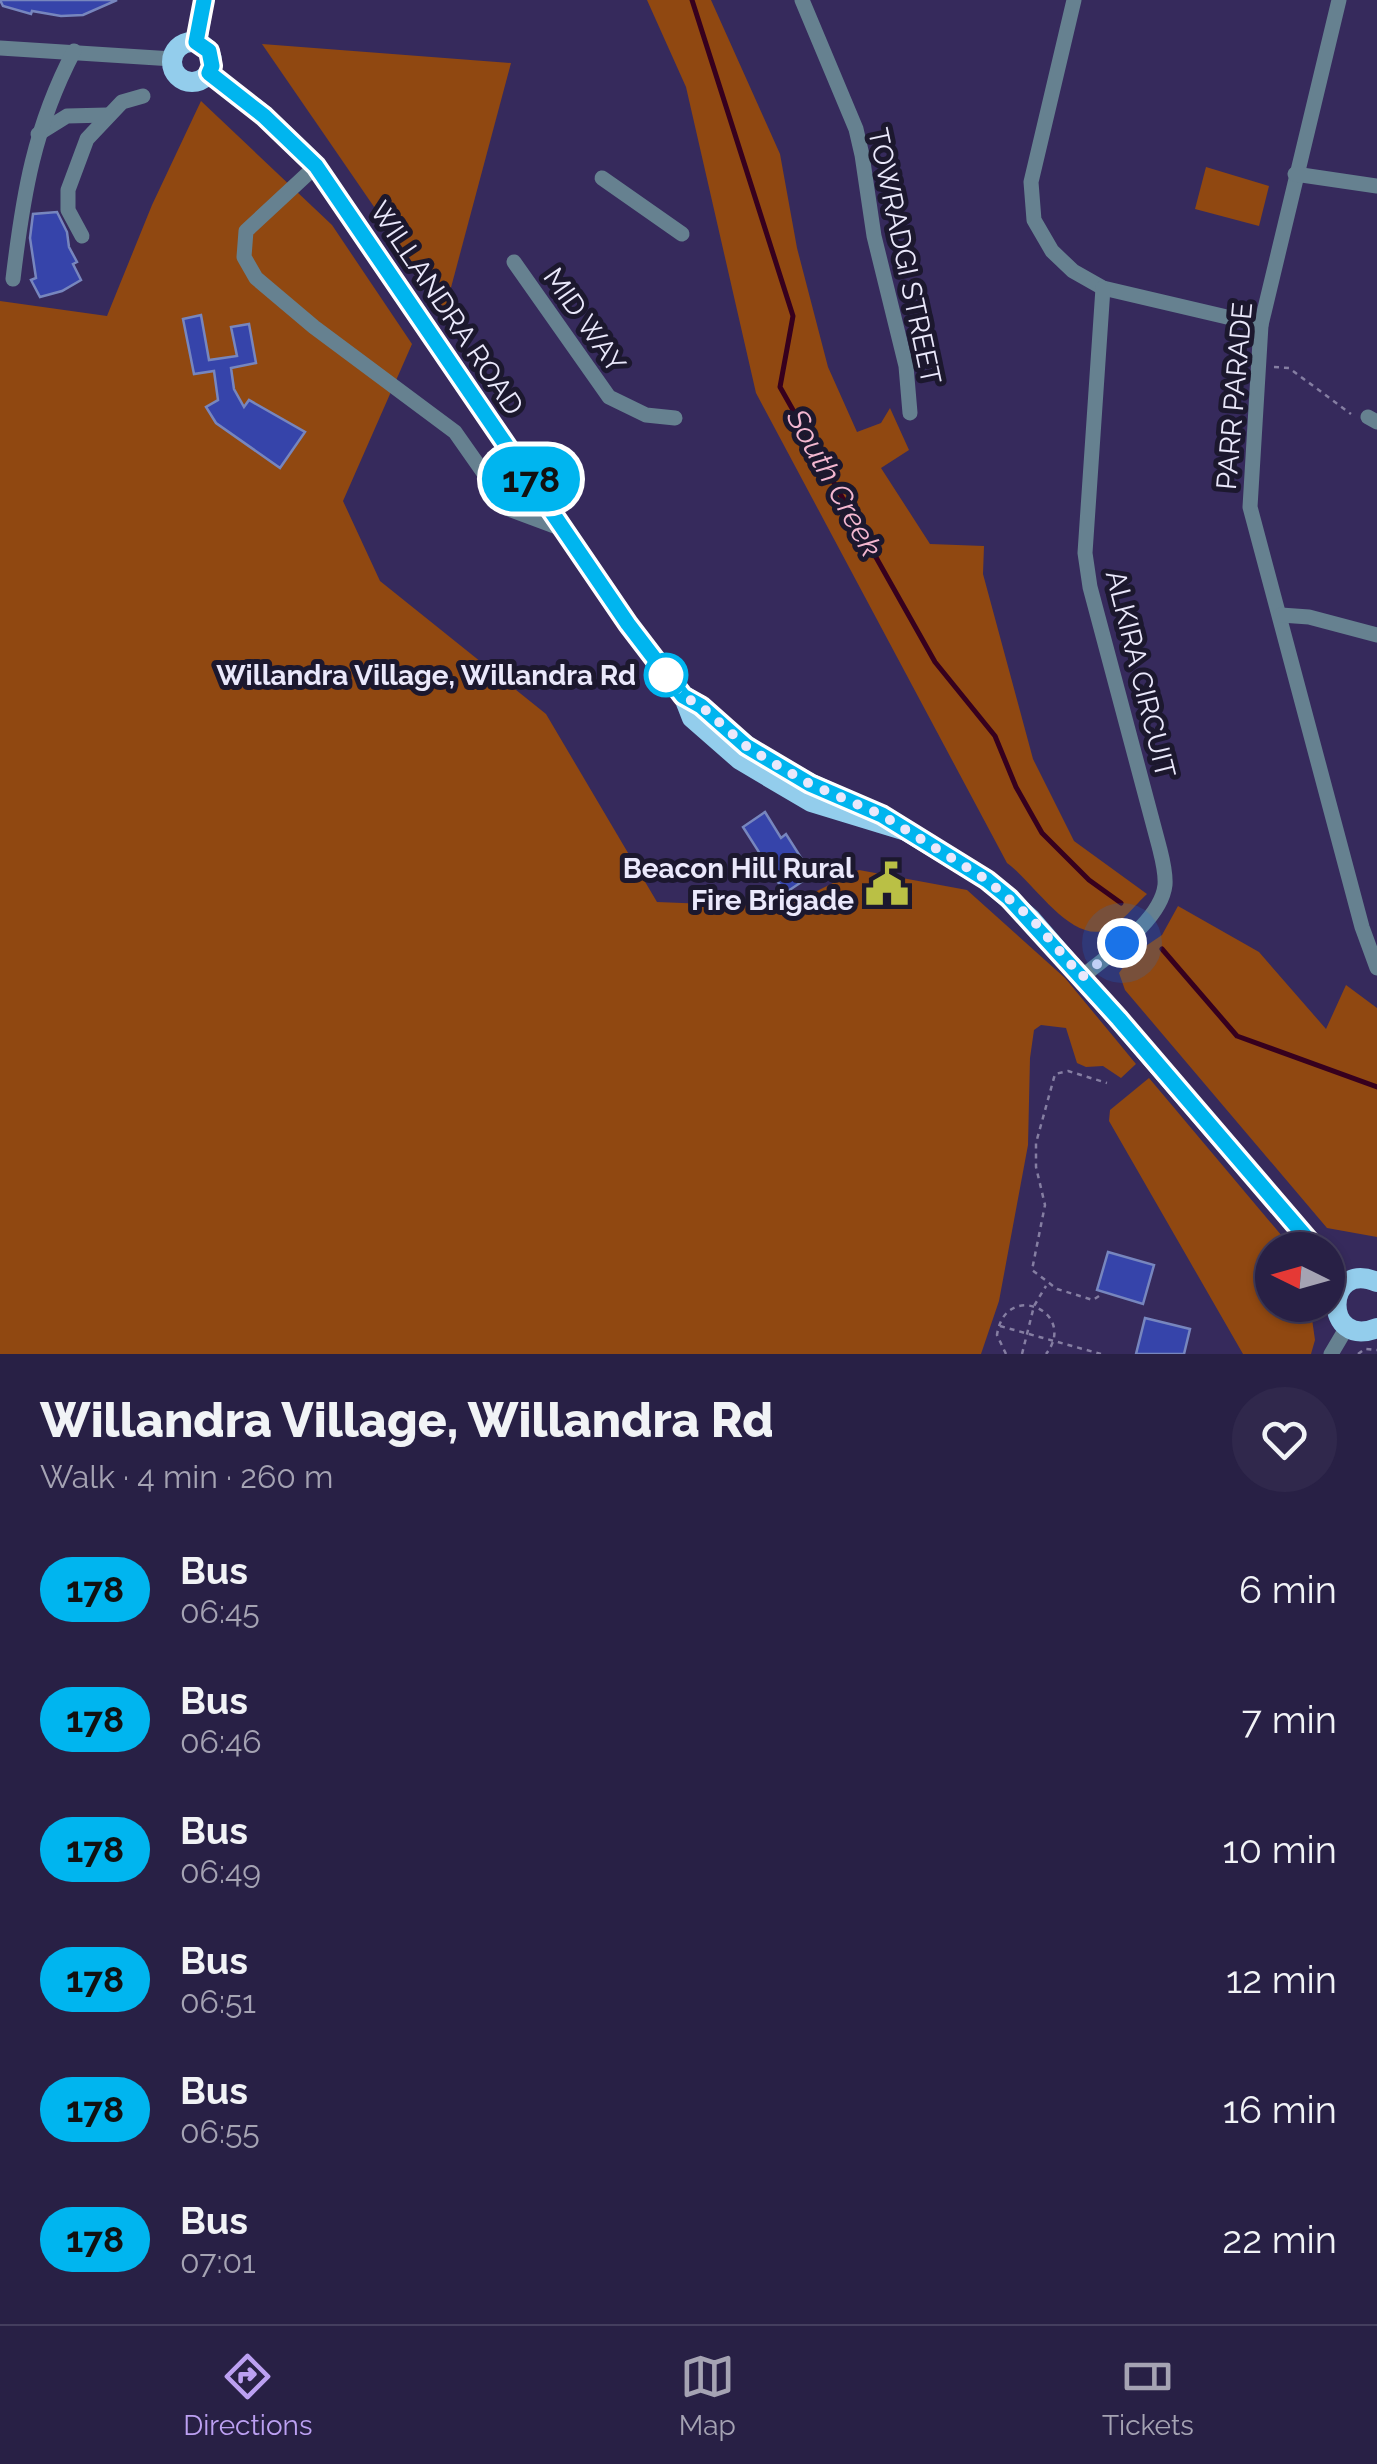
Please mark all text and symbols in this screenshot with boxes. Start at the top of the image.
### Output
street label: TOWRADGI STREET [861,125,948,387]
street label: WILLANDRA ROAD [363,195,530,421]
street label: MID WAY [537,262,633,379]
street label: PARR PARADE [1210,301,1259,491]
water label: South Creek [779,402,889,563]
line badge: 178 [474,446,588,512]
text: 178 [502,459,560,500]
street label: ALKIRA CIRCUIT [1099,567,1182,781]
marker: Willandra Village, Willandra Rd [645,654,687,696]
place label: Willandra Village, Willandra Rd [216,659,636,692]
place label: Beacon Hill Rural Fire Brigade [623,852,854,917]
public building icon: Beacon Hill Rural Fire Brigade [863,860,911,908]
your location [1097,918,1147,968]
north arrow [1255,1232,1345,1322]
map controls [1255,1232,1345,1322]
button: heart [1232,1387,1337,1492]
text: Willandra Village, Willandra Rd [40,1392,774,1448]
text: Walk · 4 min · 260 m [40,1458,333,1495]
text: Bus [180,1548,248,1593]
text: 6 min [1239,1567,1337,1612]
text: 178 [66,1569,124,1610]
text: 06:45 [180,1593,260,1630]
text: Bus [180,1678,248,1723]
text: 7 min [1242,1697,1337,1742]
text: 178 [66,1699,124,1740]
text: 06:46 [180,1723,262,1760]
text: Bus [180,1808,248,1853]
text: 10 min [1222,1827,1337,1872]
text: 178 [66,1829,124,1870]
text: 06:49 [180,1853,261,1890]
text: Bus [180,1938,248,1983]
text: 12 min [1226,1957,1337,2002]
text: 178 [66,1959,124,2000]
text: 06:51 [180,1983,256,2020]
text: Bus [180,2068,248,2113]
text: 16 min [1223,2087,1337,2132]
text: 178 [66,2089,124,2130]
text: 06:55 [180,2113,260,2150]
text: Bus [180,2198,248,2243]
text: 22 min [1222,2217,1337,2262]
text: 178 [66,2219,124,2260]
text: 07:01 [180,2243,256,2280]
tab: Directions [183,2349,312,2442]
tab: Map [679,2349,736,2442]
tab: Tickets [1102,2349,1194,2442]

